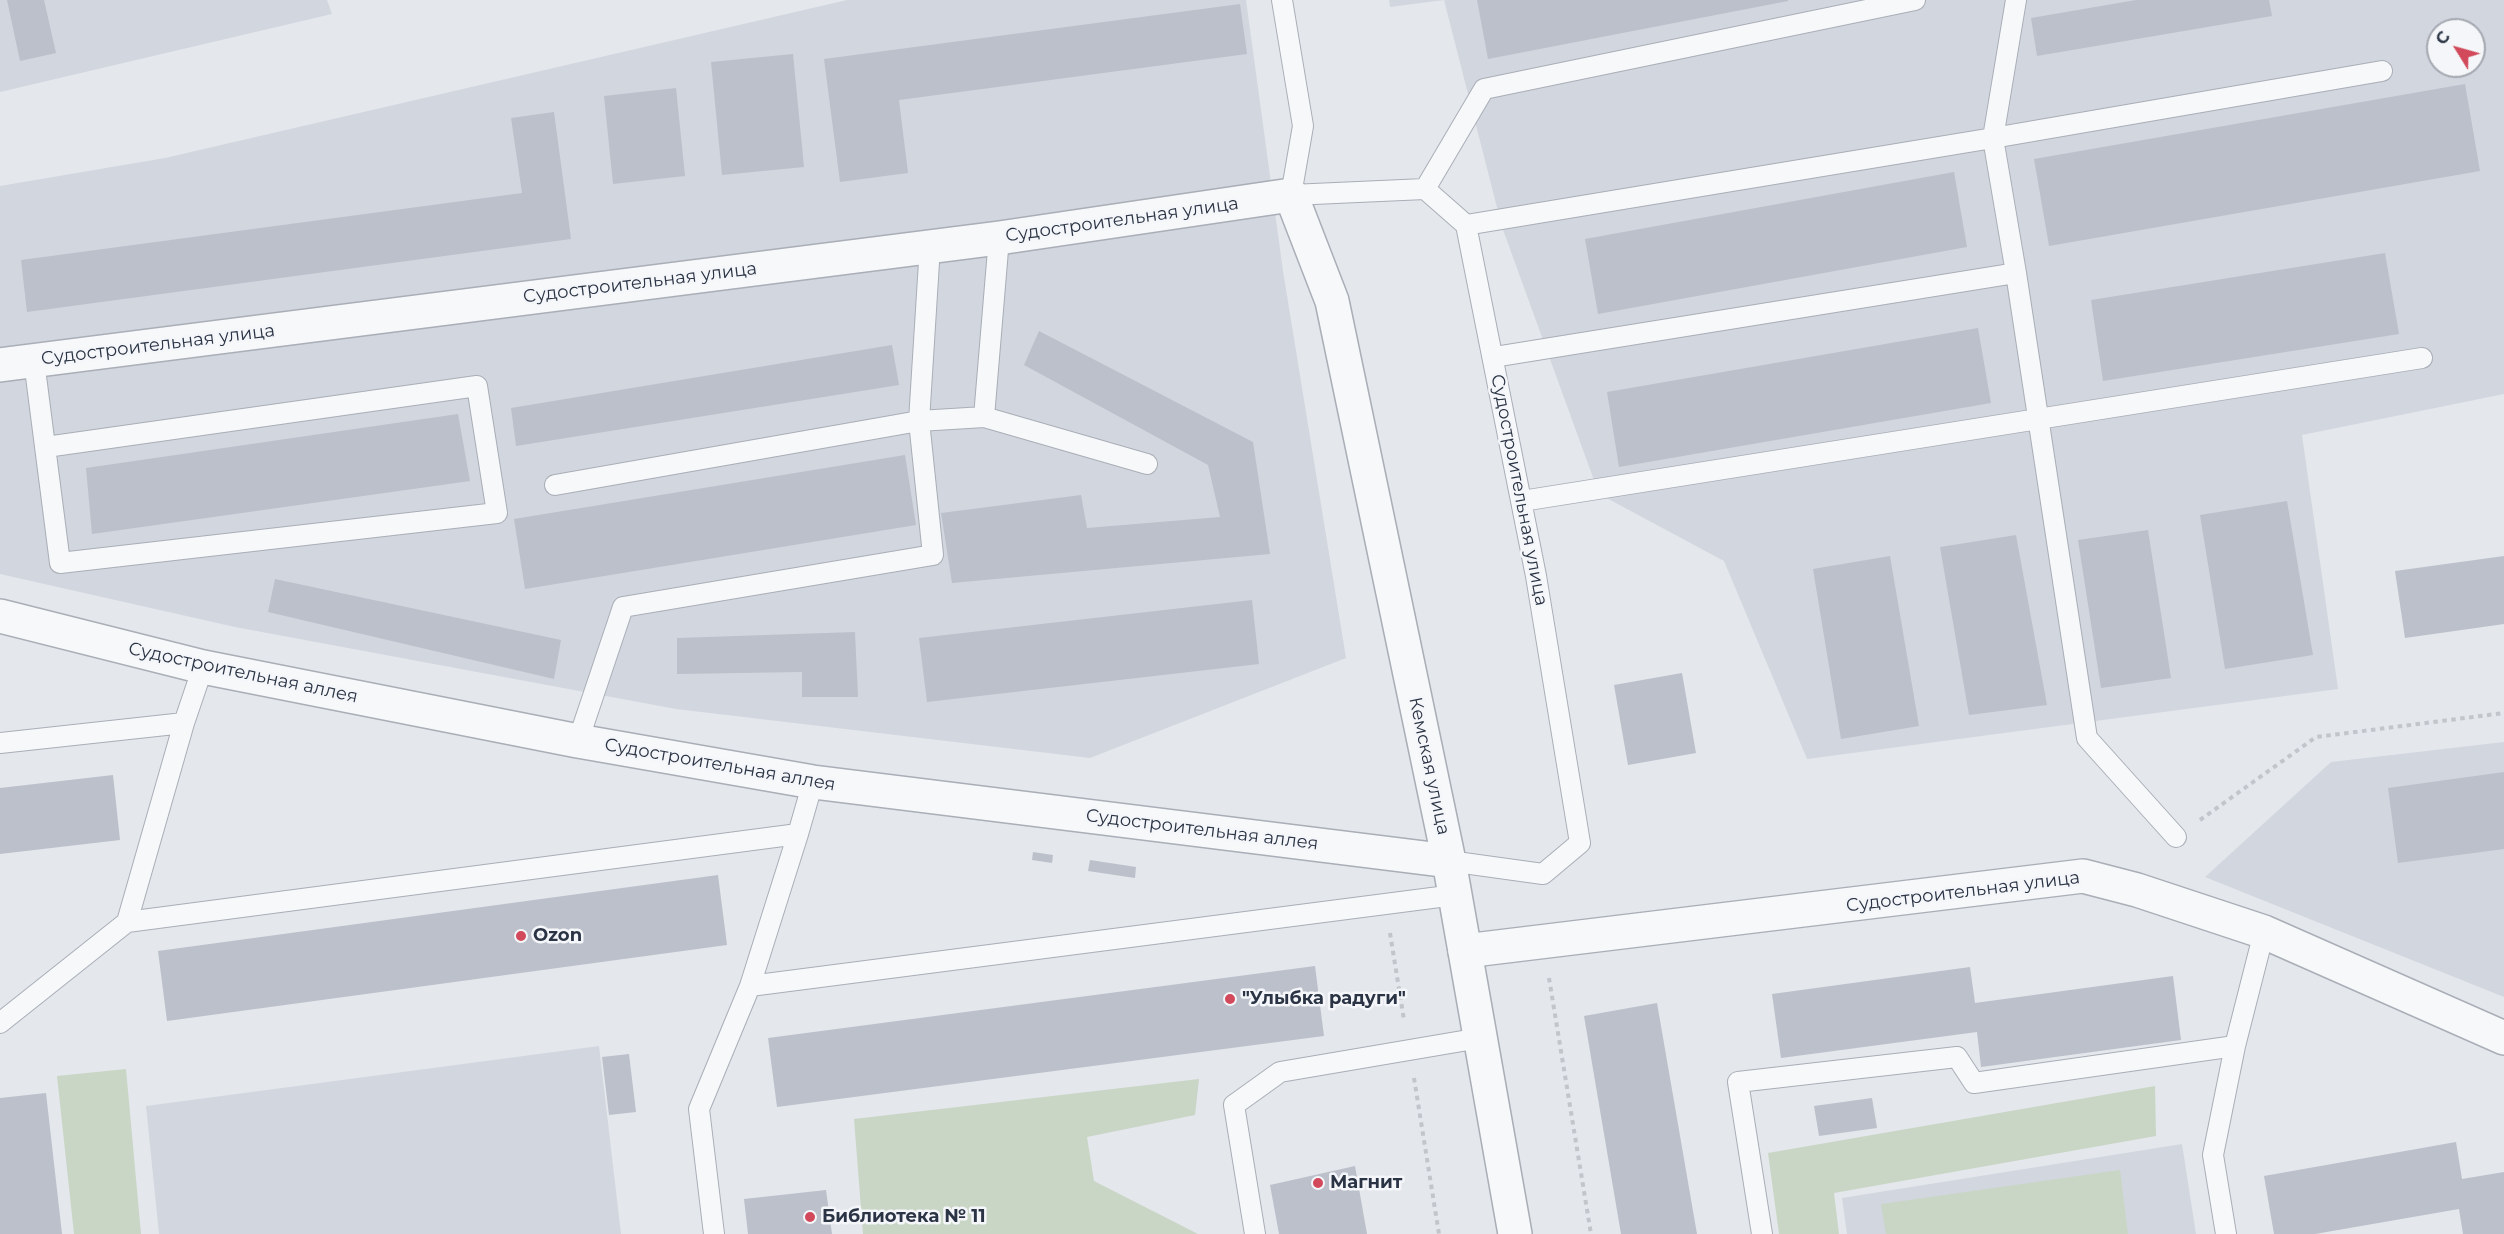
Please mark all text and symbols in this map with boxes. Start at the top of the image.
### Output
north arrow [2426,18,2486,78]
text: С [2432,28,2454,48]
street label: Судостроительная улица [1004,193,1240,247]
street label: Судостроительная улица [522,258,758,308]
street label: Судостроительная улица [40,320,276,370]
street label: Судостроительная улица [1486,372,1552,608]
street label: Судостроительная аллея [126,638,360,708]
street label: Кемская улица [1404,695,1454,837]
street label: Судостроительная аллея [603,734,837,796]
street label: Судостроительная аллея [1084,805,1320,855]
street label: Судостроительная улица [1845,867,2081,917]
place label: Ozon [533,925,582,947]
marker: Ozon [514,929,528,943]
place label: "Улыбка радуги" [1242,988,1406,1010]
marker: "Улыбка радуги" [1223,992,1237,1006]
place label: Магнит [1330,1172,1402,1194]
marker: Магнит [1311,1176,1325,1190]
place label: Библиотека № 11 [822,1206,985,1228]
marker: Библиотека № 11 [803,1210,817,1224]

